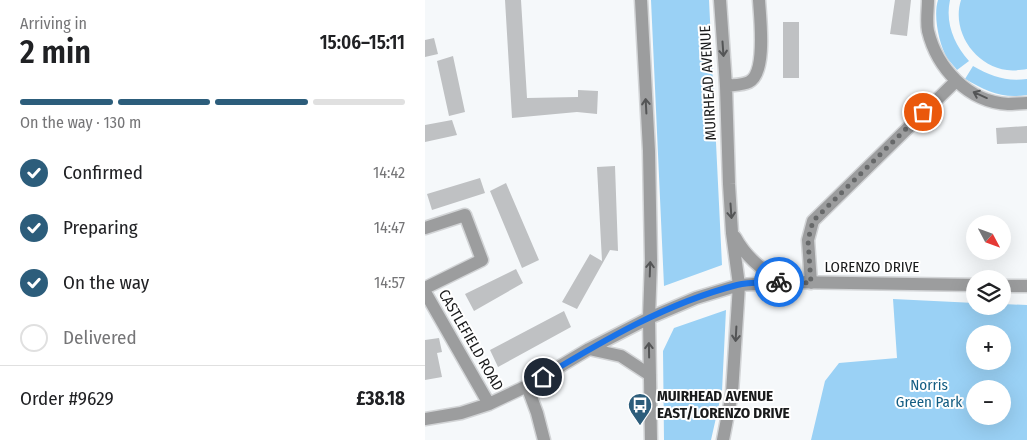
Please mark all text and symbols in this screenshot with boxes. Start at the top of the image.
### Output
text: Arriving in [20,14,87,33]
street label: MUIRHEAD AVENUE [696,25,720,141]
text: 15:06–15:11 [320,31,405,54]
text: 2 min [20,33,91,71]
one-way arrow [719,40,728,56]
one-way arrow [973,90,988,100]
pin [902,91,944,133]
icon: bag [909,98,937,126]
one-way arrow [642,99,651,115]
text: On the way · 130 m [20,113,141,132]
icon: check [20,159,48,187]
text: Confirmed [63,161,143,184]
text: 14:42 [373,163,405,182]
one-way arrow [726,203,735,219]
icon: check [20,214,48,242]
north arrow [966,215,1011,260]
map controls [966,215,1011,425]
text: Preparing [63,216,138,239]
text: 14:47 [374,218,405,237]
courier [754,257,804,307]
street label: LORENZO DRIVE [825,258,919,276]
one-way arrow [646,261,655,277]
icon: bike [765,268,793,296]
icon: check [20,269,48,297]
button: layers [966,270,1011,315]
text: On the way [63,271,149,294]
text: 14:57 [374,273,405,292]
street label: CASTLEFIELD ROAD [435,286,507,394]
one-way arrow [732,325,741,341]
button: + [966,325,1011,370]
text: Delivered [63,326,137,349]
one-way arrow [645,342,654,358]
pin [522,356,564,398]
icon: home [529,363,557,391]
park label: Norris Green Park [896,376,962,411]
button: − [966,380,1011,425]
text: Order #9629 [20,387,114,410]
text: £38.18 [356,387,405,410]
place label: MUIRHEAD AVENUE EAST/LORENZO DRIVE [657,387,790,422]
bus stop icon: MUIRHEAD AVENUE EAST/LORENZO DRIVE [627,392,653,426]

